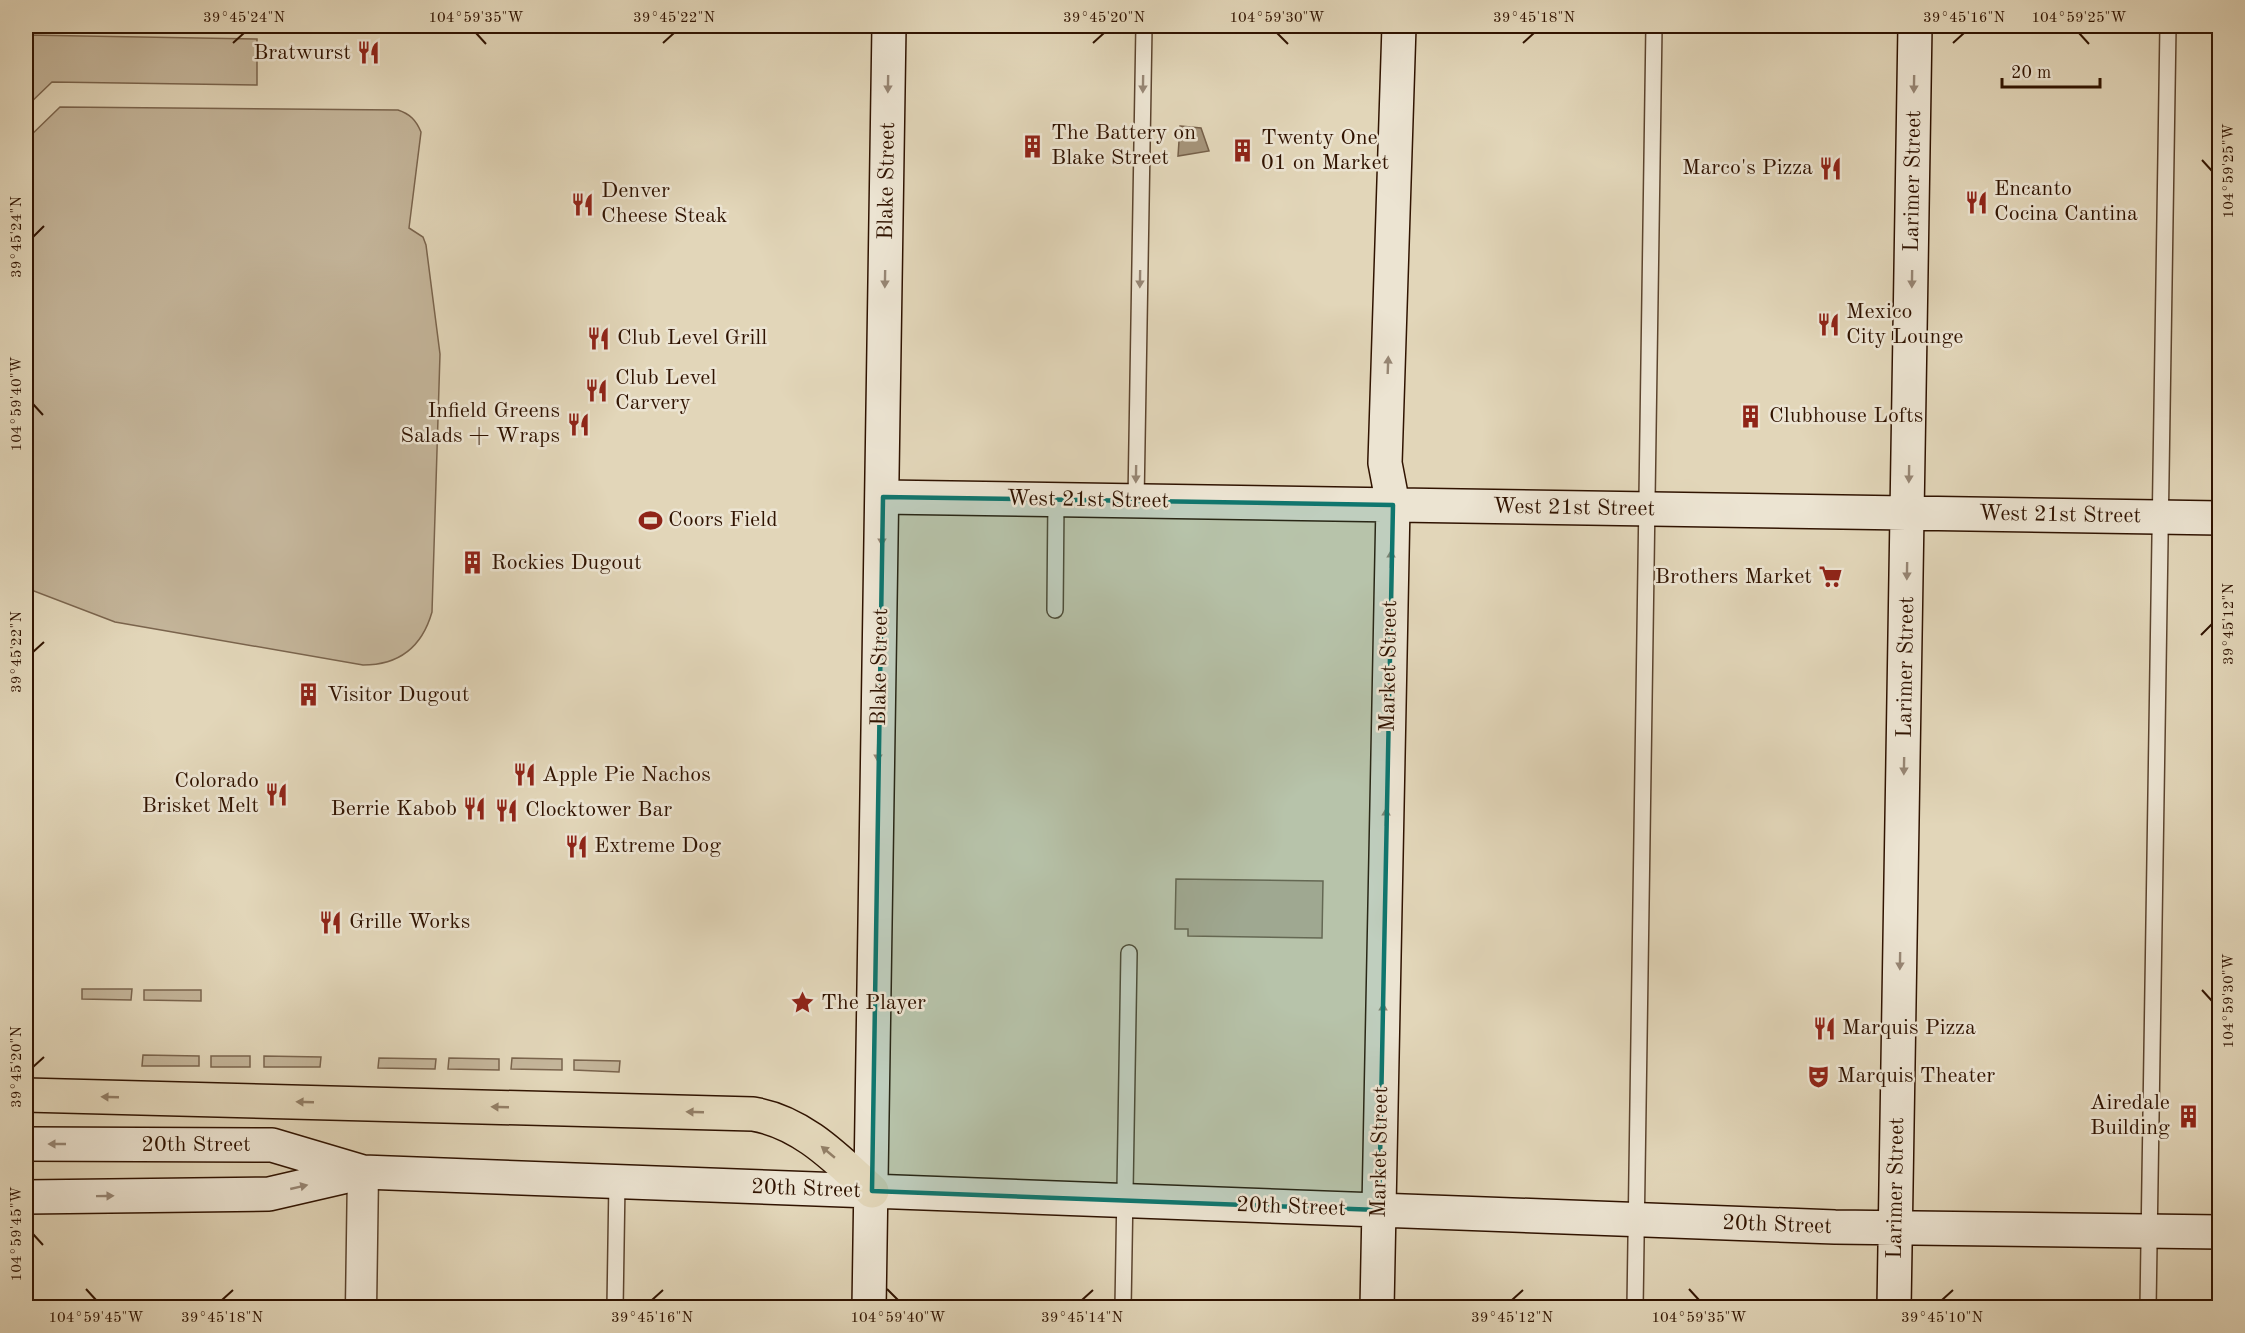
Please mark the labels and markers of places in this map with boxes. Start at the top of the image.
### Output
restaurant icon: Bratwurst [356,40,382,66]
place label: Bratwurst [253,42,351,64]
place label: The Battery on Blake Street [1051,122,1196,169]
place label: Twenty One 01 on Market [1261,127,1389,174]
building icon: The Battery on Blake Street [1020,133,1046,159]
building icon: Twenty One 01 on Market [1230,138,1256,164]
restaurant icon: Marco's Pizza [1818,155,1844,181]
place label: Marco's Pizza [1682,157,1813,179]
place label: Encanto Cocina Cantina [1994,178,2138,225]
place label: Denver Cheese Steak [601,180,728,227]
restaurant icon: Encanto Cocina Cantina [1963,189,1989,215]
restaurant icon: Denver Cheese Steak [570,191,596,217]
place label: Mexico City Lounge [1846,301,1963,348]
restaurant icon: Mexico City Lounge [1815,312,1841,338]
restaurant icon: Club Level Grill [586,325,612,351]
place label: Club Level Grill [617,327,767,349]
place label: Club Level Carvery [615,367,716,414]
restaurant icon: Club Level Carvery [584,378,610,404]
place label: Infield Greens Salads + Wraps [400,400,560,447]
building icon: Clubhouse Lofts [1738,403,1764,429]
place label: Clubhouse Lofts [1769,405,1923,427]
restaurant icon: Infield Greens Salads + Wraps [565,411,591,437]
sports icon: Coors Field [637,507,663,533]
place label: Coors Field [668,509,778,531]
building icon: Rockies Dugout [460,550,486,576]
place label: Rockies Dugout [491,552,642,574]
supermarket icon: Brothers Market [1817,564,1843,590]
place label: Brothers Market [1655,566,1812,588]
building icon: Visitor Dugout [296,682,322,708]
place label: Visitor Dugout [327,684,469,706]
restaurant icon: Apple Pie Nachos [511,762,537,788]
place label: Apple Pie Nachos [542,764,711,786]
place label: Colorado Brisket Melt [142,770,259,817]
restaurant icon: Colorado Brisket Melt [264,781,290,807]
restaurant icon: Berrie Kabob [462,796,488,822]
restaurant icon: Clocktower Bar [494,797,520,823]
place label: Berrie Kabob [330,798,457,820]
place label: Clocktower Bar [525,799,672,821]
restaurant icon: Extreme Dog [563,833,589,859]
place label: Extreme Dog [594,835,721,857]
restaurant icon: Grille Works [318,909,344,935]
place label: Grille Works [349,911,470,933]
place icon: The Player [790,990,816,1016]
place label: The Player [821,992,926,1014]
restaurant icon: Marquis Pizza [1811,1015,1837,1041]
place label: Marquis Pizza [1842,1017,1976,1039]
theatre icon: Marquis Theater [1806,1063,1832,1089]
place label: Marquis Theater [1837,1065,1995,1087]
place label: Airedale Building [2090,1092,2170,1139]
building icon: Airedale Building [2175,1103,2201,1129]

